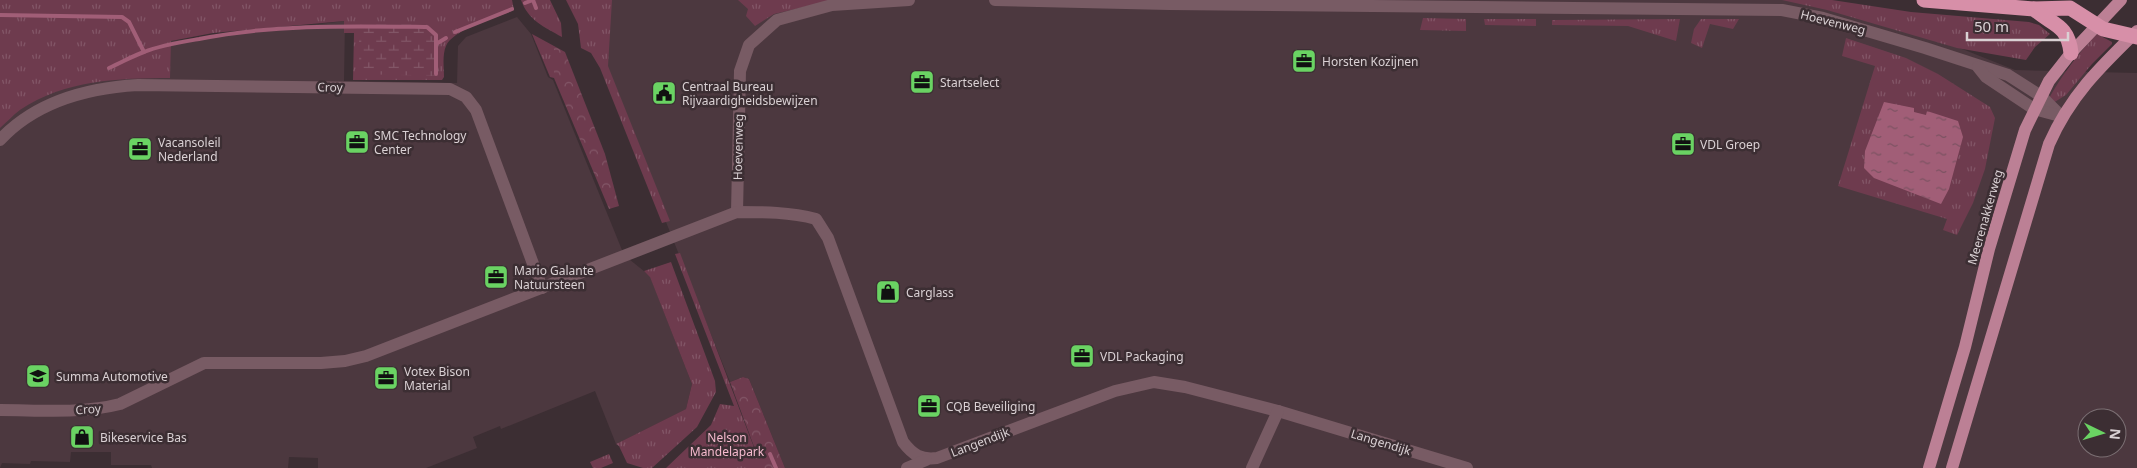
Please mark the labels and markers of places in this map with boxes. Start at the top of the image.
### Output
office icon: Horsten Kozijnen [1291,48,1317,74]
place label: Horsten Kozijnen [1322,53,1419,70]
office icon: Startselect [909,69,935,95]
place label: Startselect [940,74,1000,91]
place label: Centraal Bureau Rijvaardigheidsbewijzen [682,78,818,109]
public building icon: Centraal Bureau Rijvaardigheidsbewijzen [651,80,677,106]
place label: SMC Technology Center [374,127,467,158]
office icon: SMC Technology Center [344,129,370,155]
office icon: VDL Groep [1670,131,1696,157]
place label: Vacansoleil Nederland [158,134,221,165]
office icon: Vacansoleil Nederland [127,136,153,162]
place label: VDL Groep [1700,136,1760,153]
place label: Mario Galante Natuursteen [514,262,594,293]
office icon: Mario Galante Natuursteen [483,264,509,290]
shop icon: Carglass [875,279,901,305]
place label: Carglass [906,284,954,301]
office icon: VDL Packaging [1069,343,1095,369]
place label: VDL Packaging [1100,348,1184,365]
school or university icon: Summa Automotive [25,363,51,389]
place label: Votex Bison Material [404,363,470,394]
office icon: Votex Bison Material [373,365,399,391]
place label: Summa Automotive [56,368,168,385]
office icon: CQB Beveiliging [916,393,942,419]
place label: CQB Beveiliging [946,398,1035,415]
shop icon: Bikeservice Bas [69,424,95,450]
place label: Bikeservice Bas [100,429,187,446]

